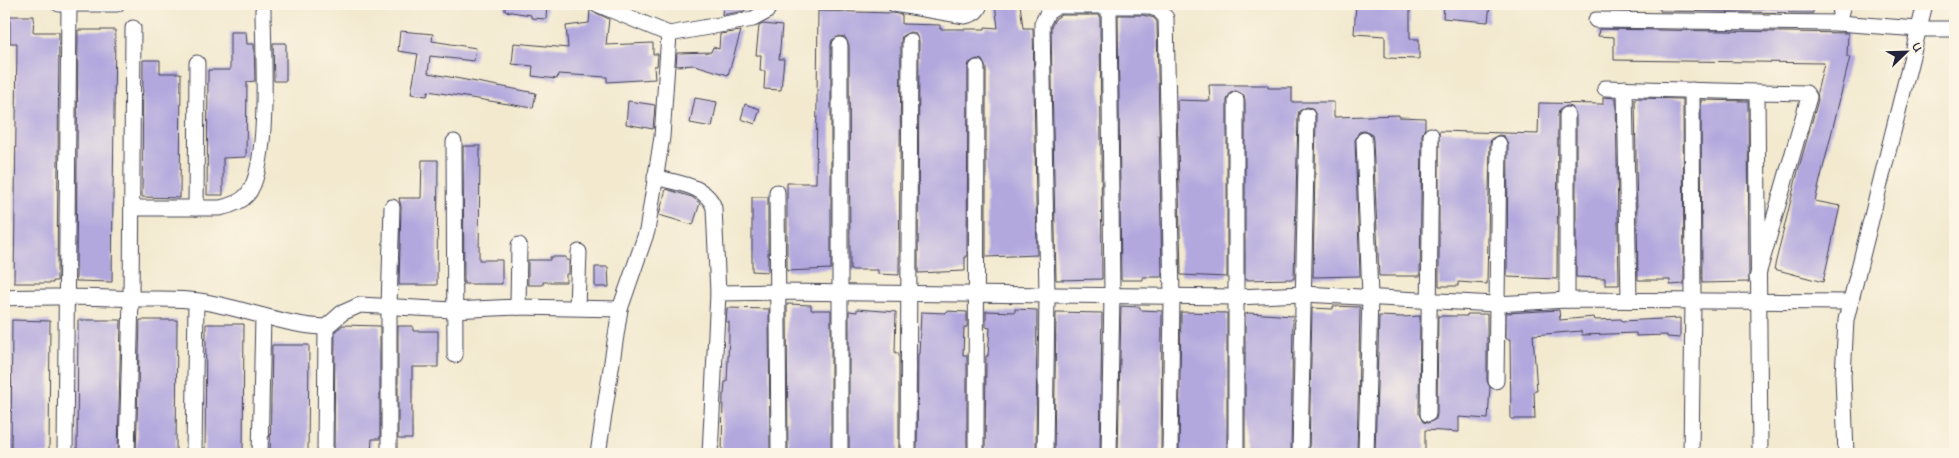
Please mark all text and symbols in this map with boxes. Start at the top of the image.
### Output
north arrow [1882,28,1932,78]
text: U [1905,39,1928,56]

